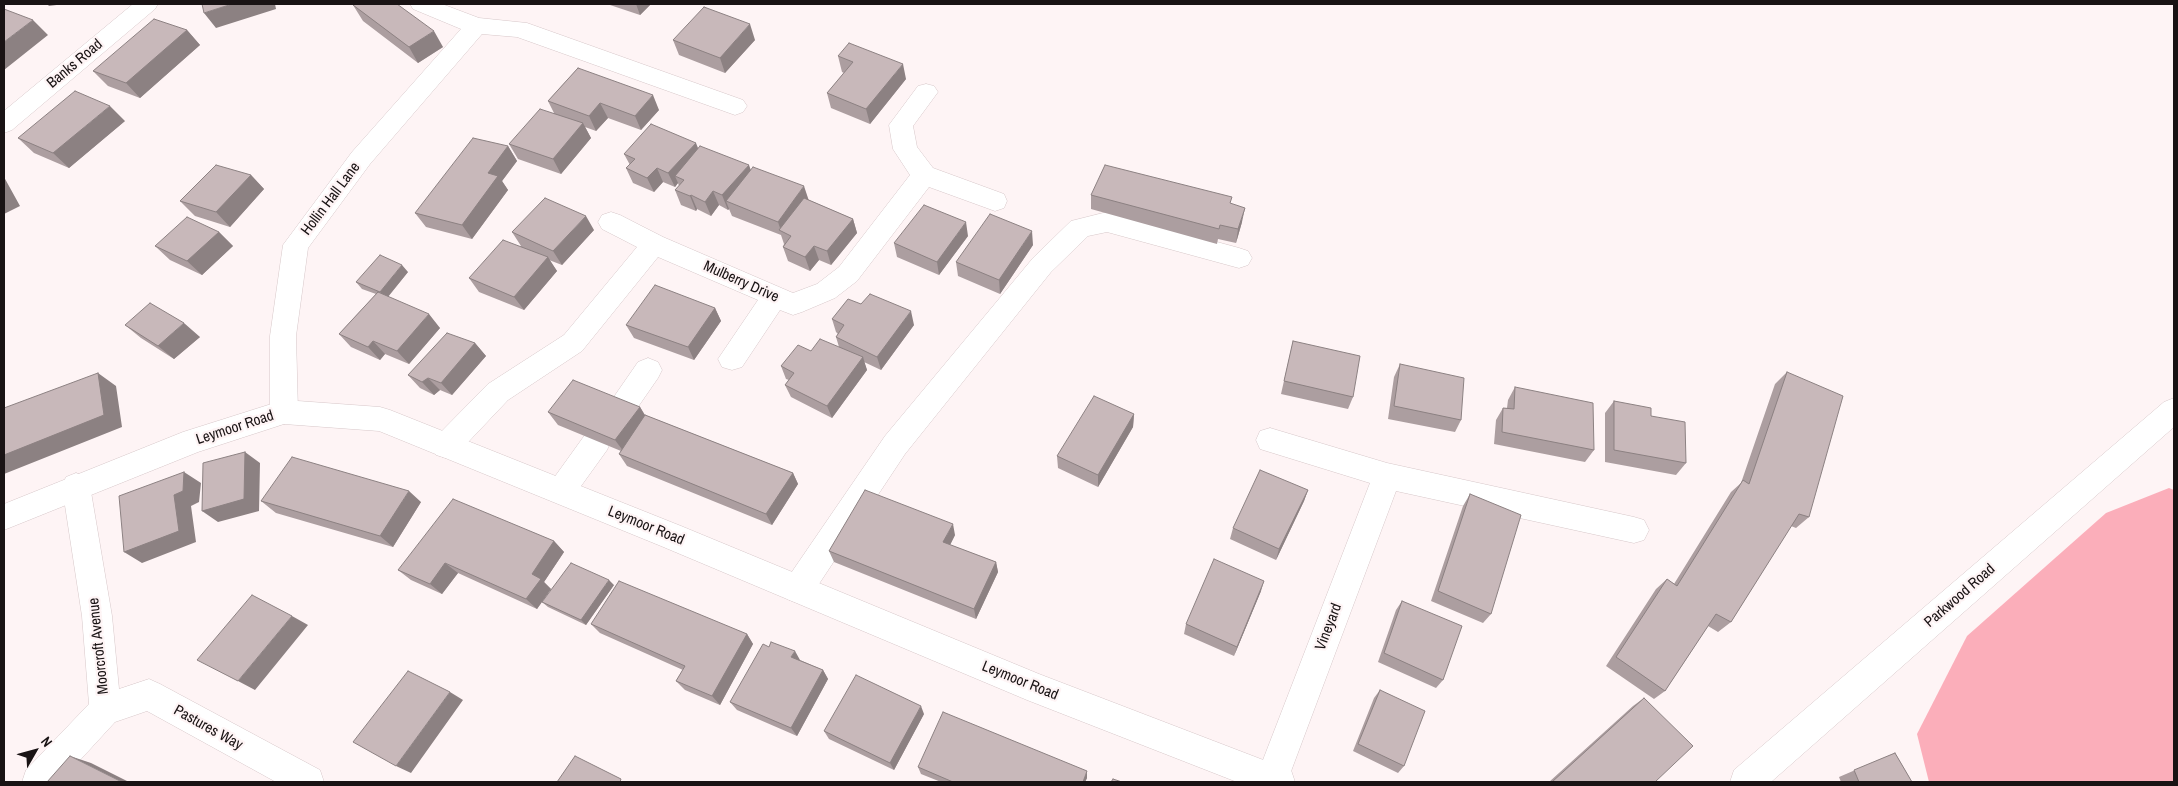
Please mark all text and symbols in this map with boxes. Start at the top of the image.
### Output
street label: Banks Road [44,36,106,92]
street label: Hollin Hall Lane [298,159,364,239]
street label: Mulberry Drive [701,257,781,307]
street label: Leymoor Road [194,407,276,449]
street label: Leymoor Road [605,503,687,549]
street label: Parkwood Road [1921,561,1999,631]
street label: Moorcroft Avenue [85,597,113,695]
street label: Vineyard [1312,601,1346,653]
street label: Leymoor Road [979,658,1061,704]
street label: Pastures Way [170,702,246,754]
north arrow [10,726,60,776]
text: N [37,733,56,751]

